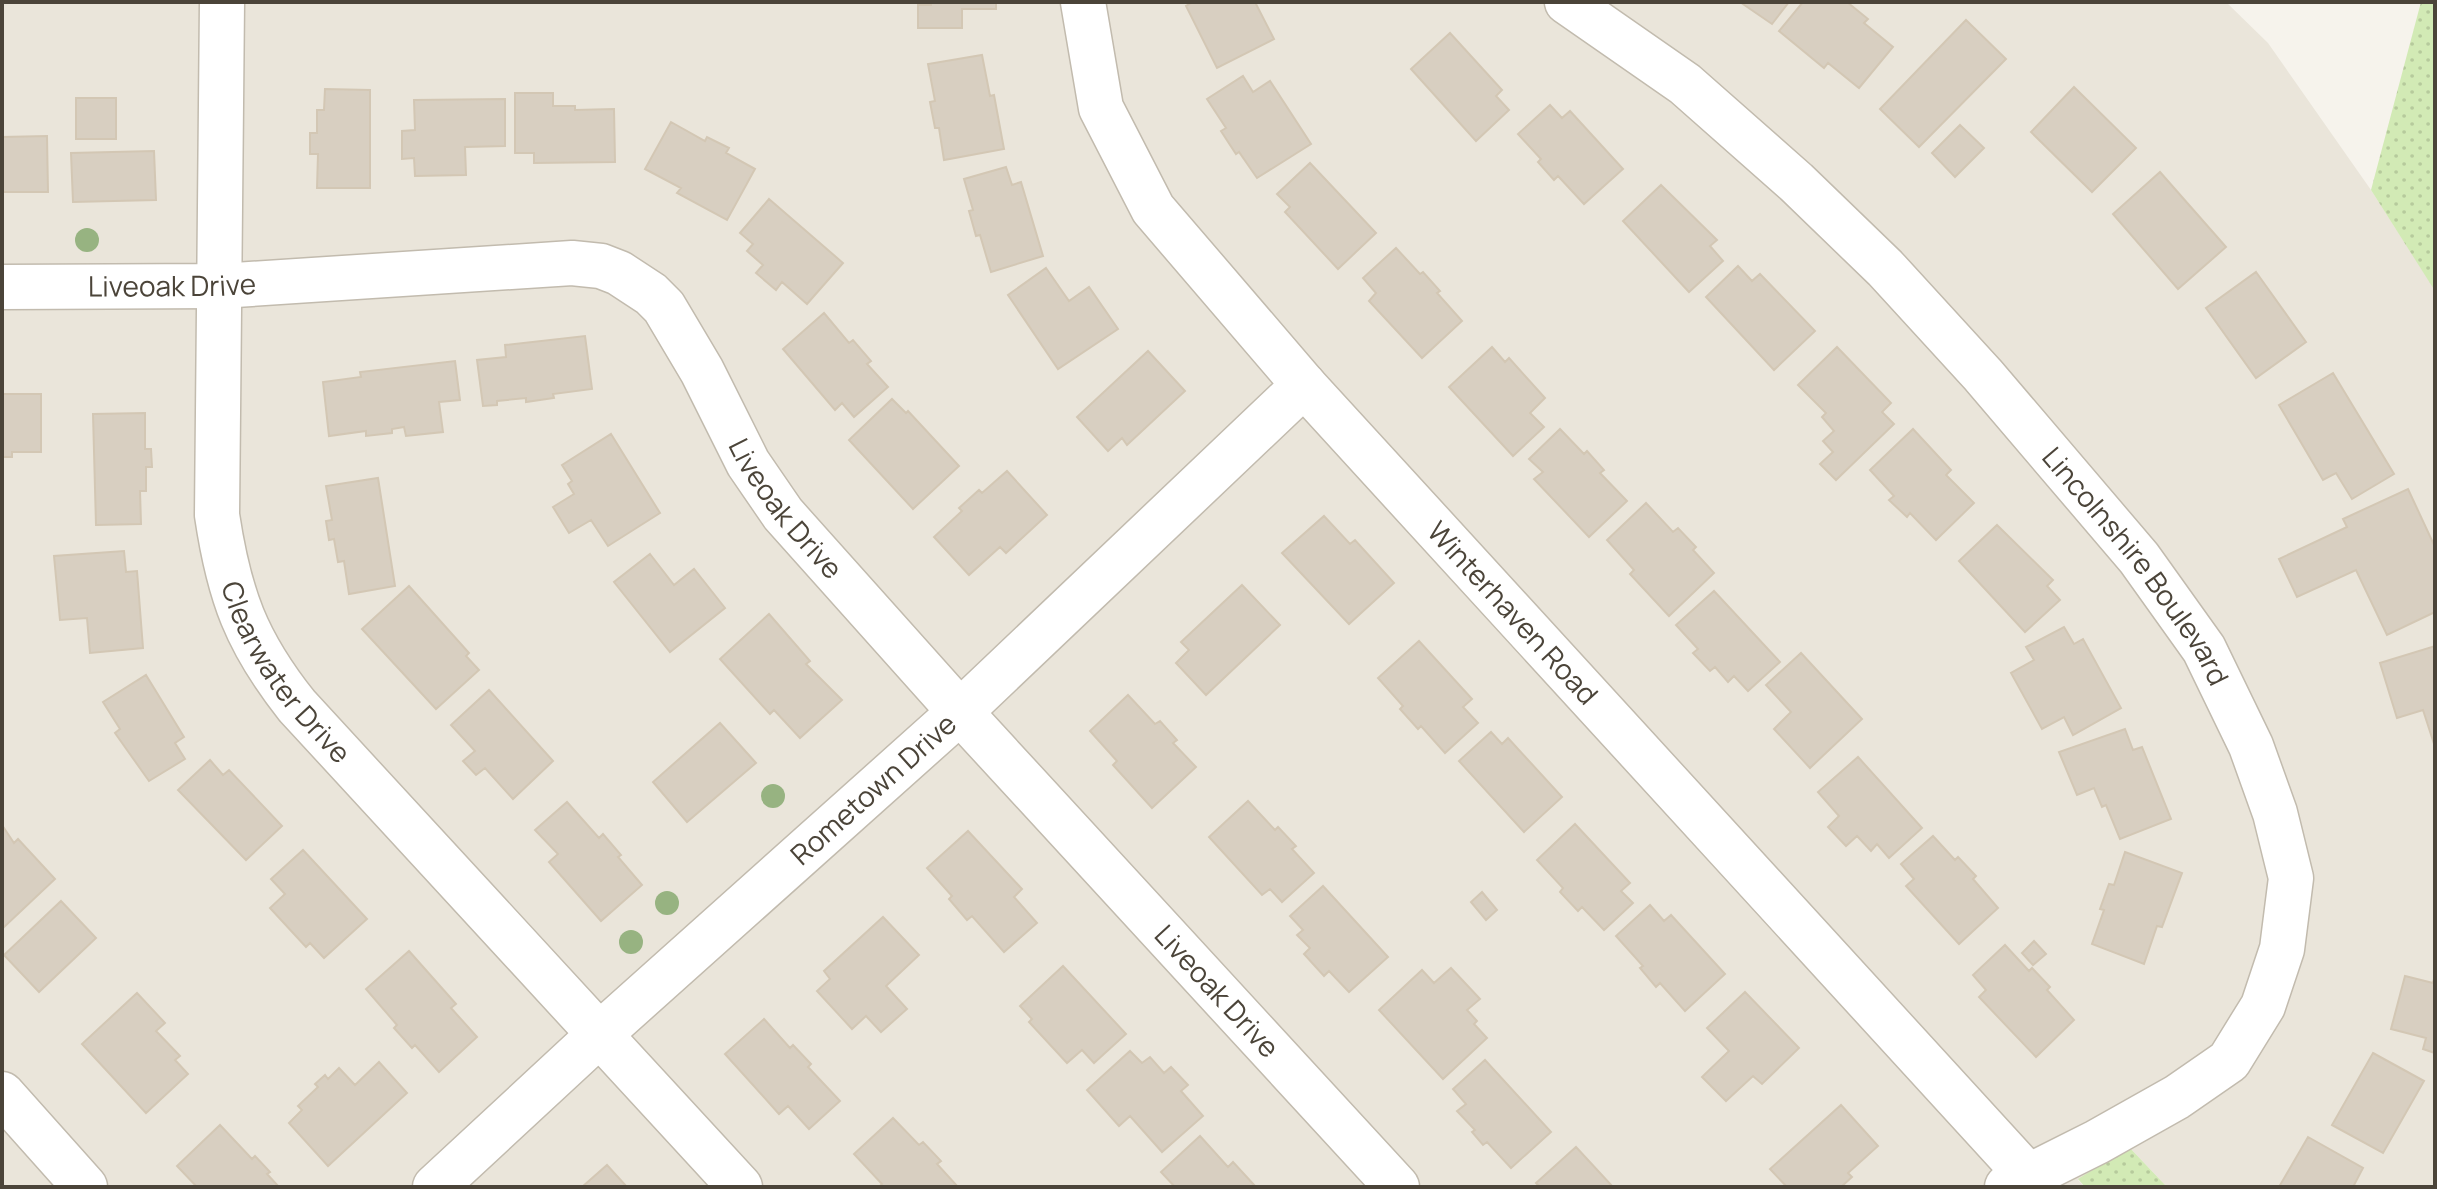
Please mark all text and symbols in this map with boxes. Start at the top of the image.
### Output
street label: Liveoak Drive [88,264,257,305]
street label: Liveoak Drive [721,432,852,586]
street label: Lincolnshire Boulevard [2034,438,2239,691]
street label: Winterhaven Road [1420,512,1607,712]
street label: Clearwater Drive [213,576,360,771]
street label: Rometown Drive [782,704,964,873]
street label: Liveoak Drive [1147,916,1288,1065]

